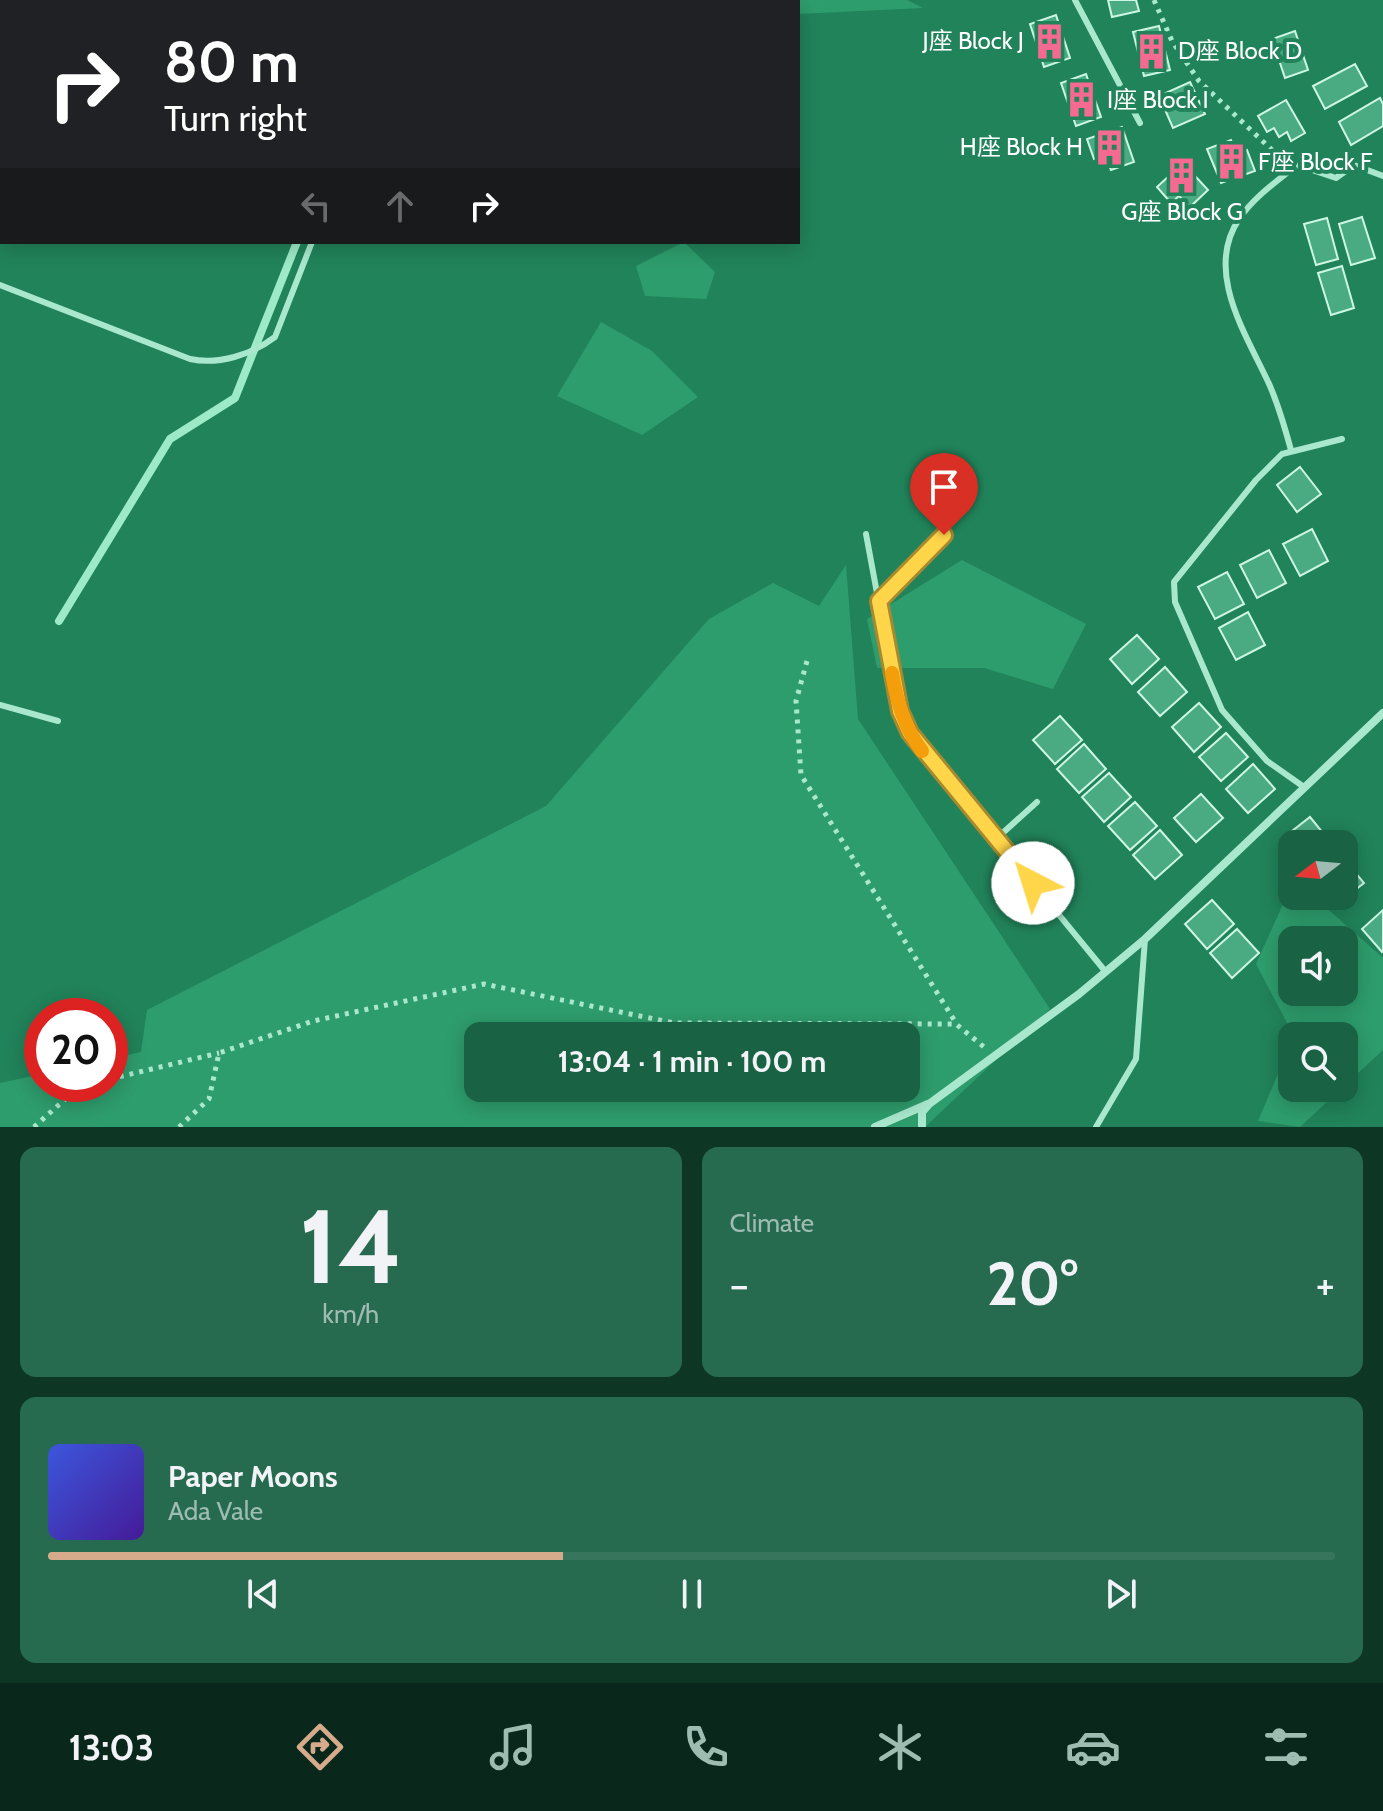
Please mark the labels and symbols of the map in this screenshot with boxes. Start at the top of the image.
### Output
building icon: J座 Block J [1031,22,1069,60]
place label: J座 Block J [921,26,1024,55]
building icon: D座 Block D [1133,32,1171,70]
place label: D座 Block D [1178,36,1302,65]
building icon: I座 Block I [1062,81,1100,119]
place label: I座 Block I [1107,85,1209,114]
building icon: H座 Block H [1090,128,1128,166]
place label: H座 Block H [960,132,1083,161]
building icon: F座 Block F [1213,143,1251,181]
place label: F座 Block F [1258,147,1373,176]
building icon: G座 Block G [1163,156,1201,194]
place label: G座 Block G [1121,197,1243,226]
pin [910,453,978,535]
north arrow [1278,830,1358,910]
position arrow [991,841,1075,925]
speed limit sign: 20 [24,998,128,1102]

